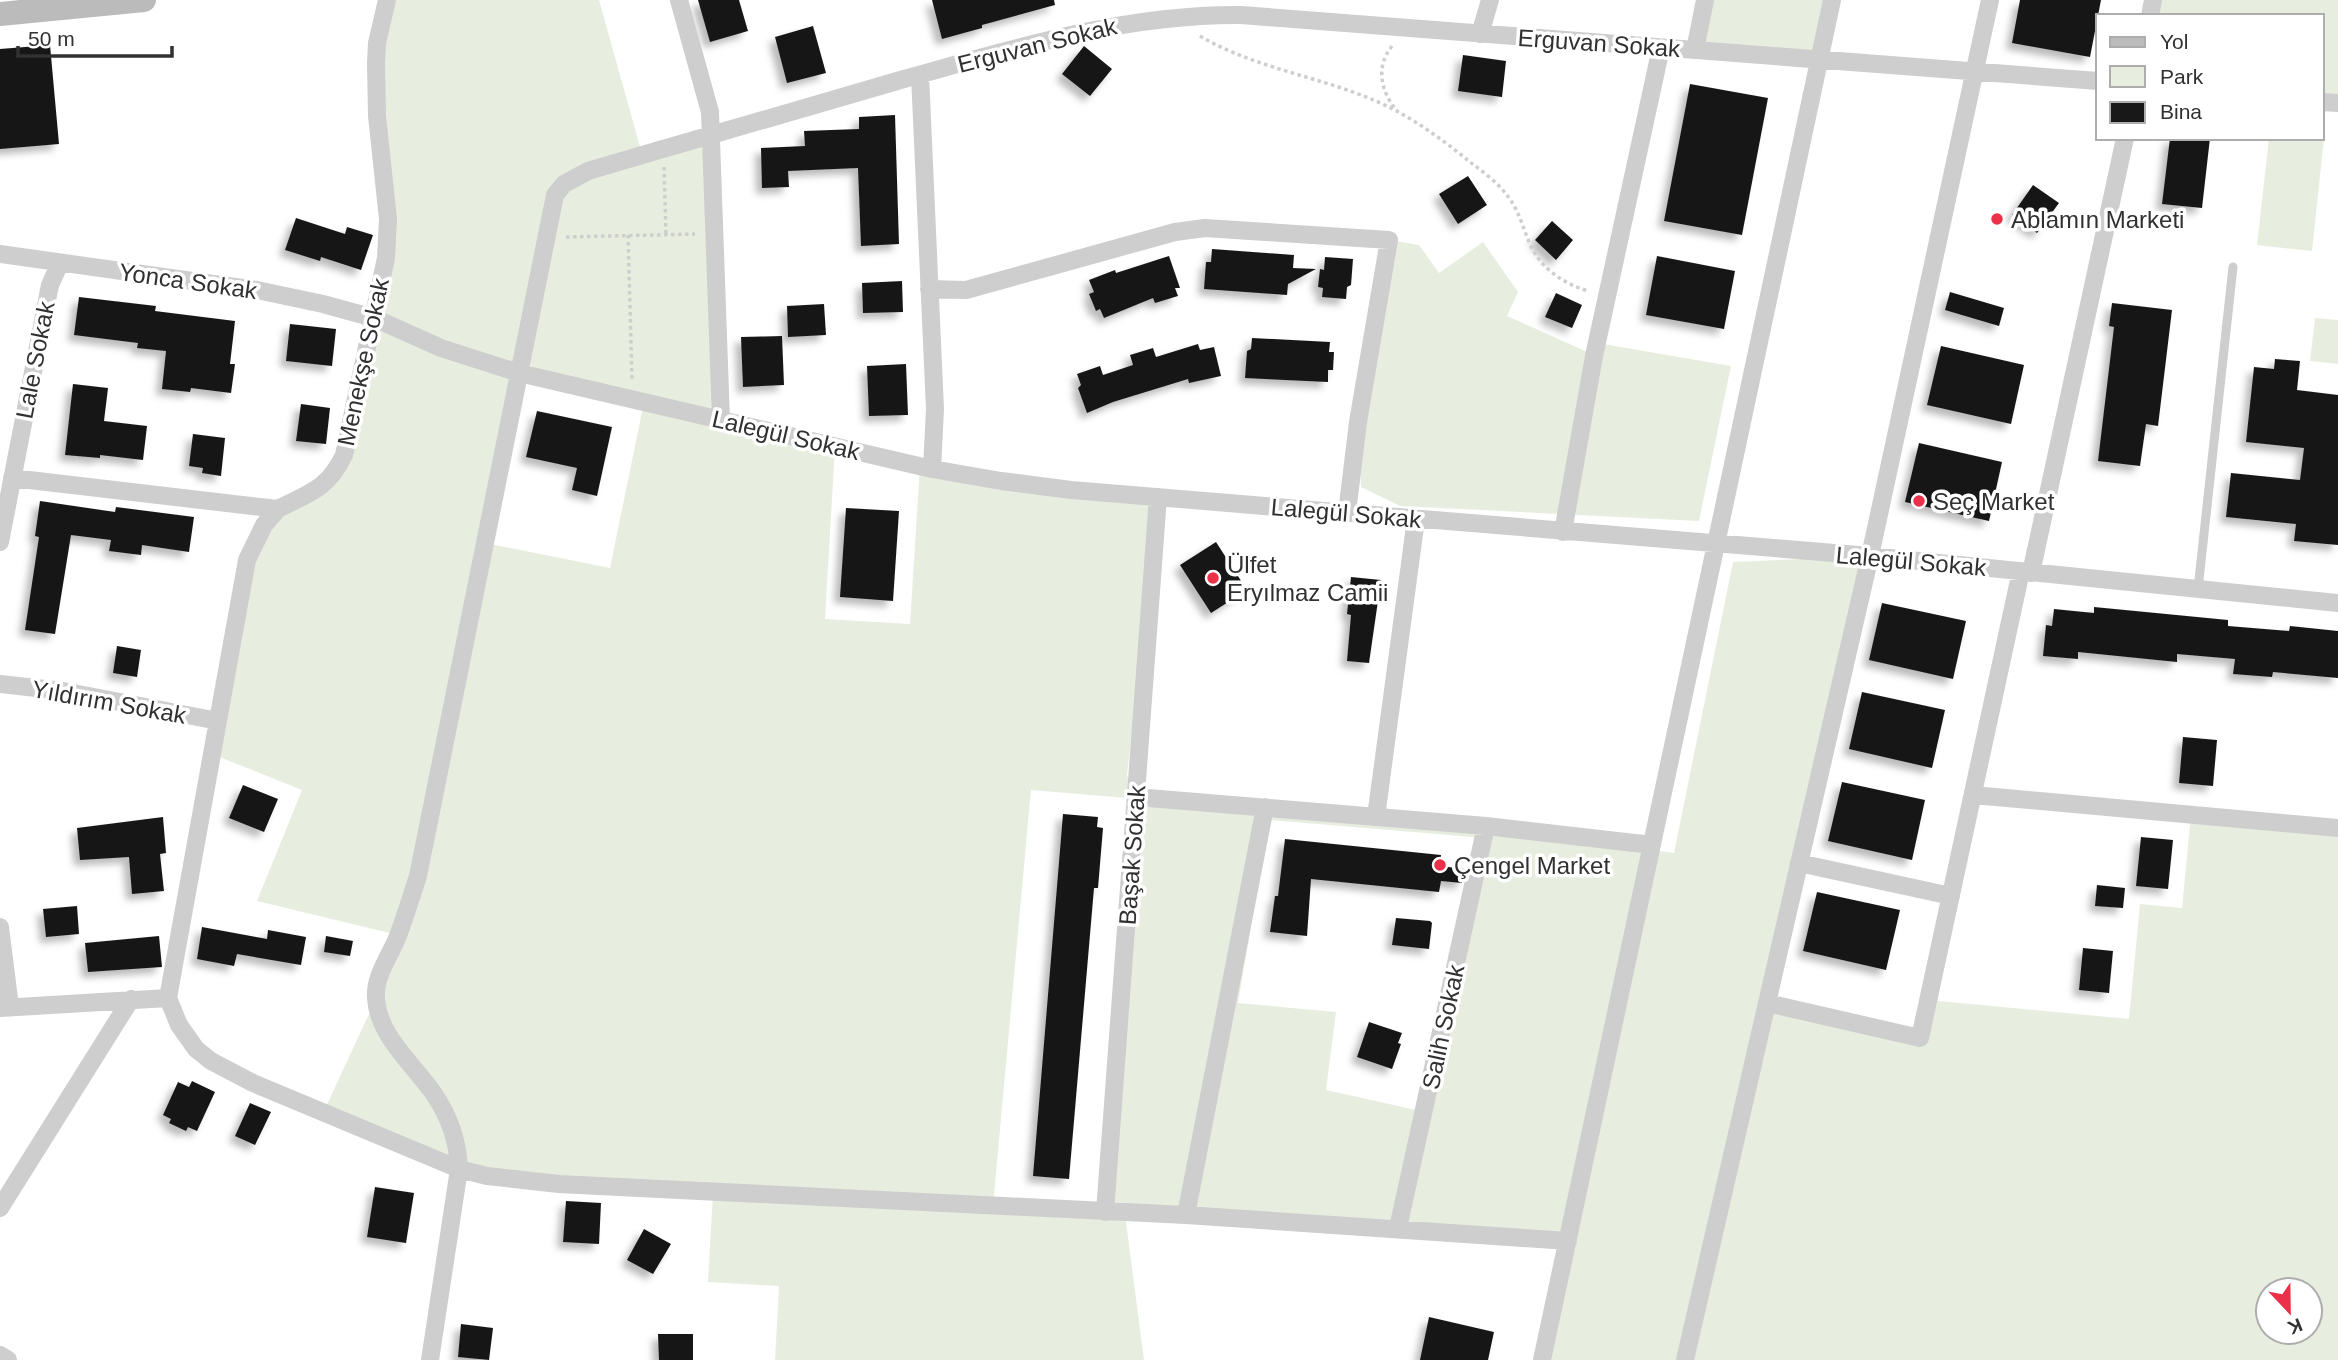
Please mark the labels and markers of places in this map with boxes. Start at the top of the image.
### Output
place label: Ablamın Marketi [2011,206,2184,233]
marker: Ablamın Marketi [1989,211,2005,227]
place label: Seç Market [1933,488,2055,515]
marker: Seç Market [1911,493,1927,509]
place label: Ülfet Eryılmaz Camii [1227,551,1388,606]
marker: Ülfet Eryılmaz Camii [1205,570,1221,586]
place label: Çengel Market [1454,852,1610,879]
marker: Çengel Market [1432,857,1448,873]

